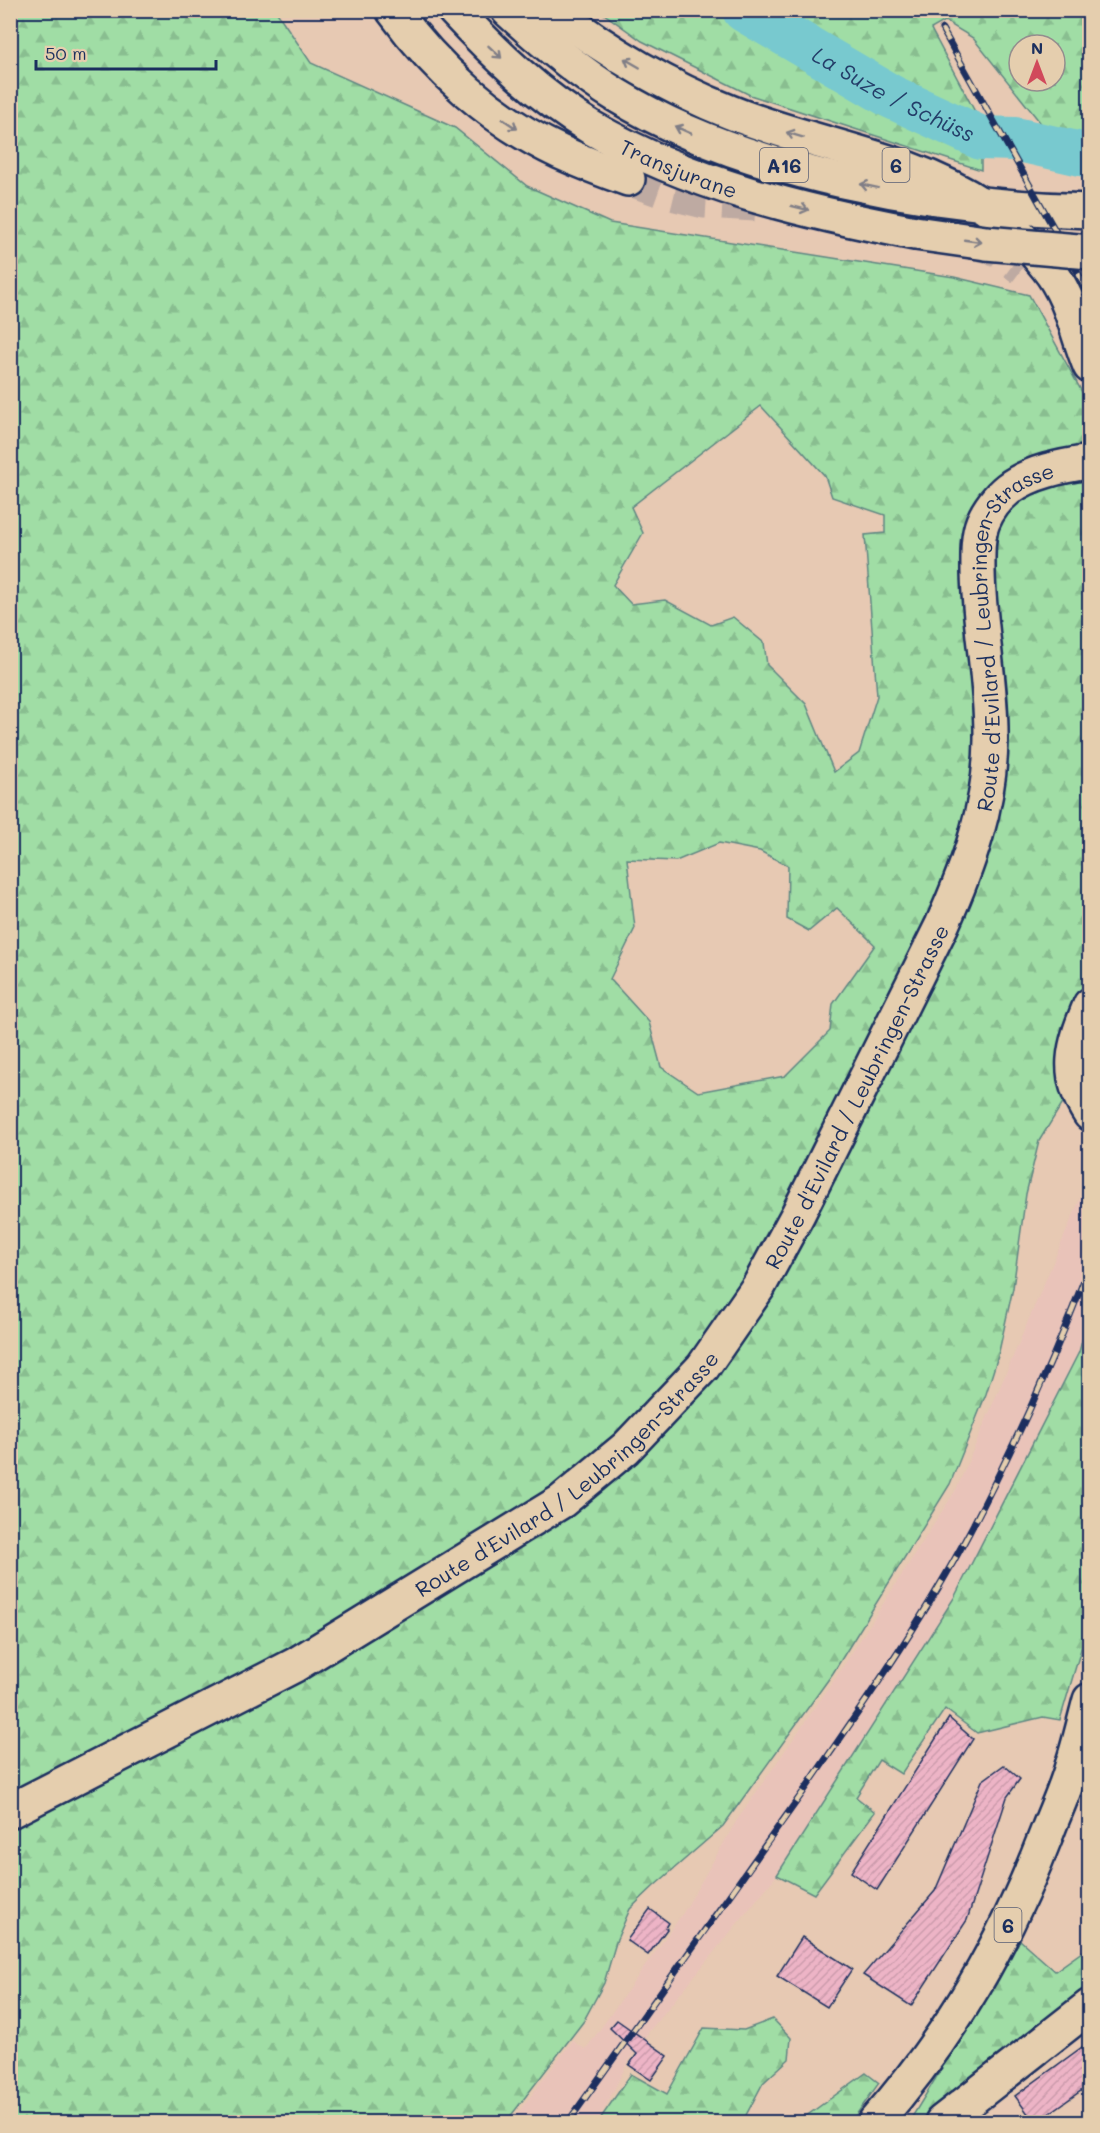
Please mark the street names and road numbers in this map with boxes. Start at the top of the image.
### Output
street label: Transjurane [616,132,741,203]
road number: A16 [760,148,808,182]
road number: 6 [882,148,910,182]
street label: Route d'Evilard / Leubringen-Strasse [964,456,1057,814]
street label: Route d'Evilard / Leubringen-Strasse [758,920,954,1273]
street label: Route d'Evilard / Leubringen-Strasse [410,1346,724,1602]
road number: 6 [994,1908,1022,1942]

